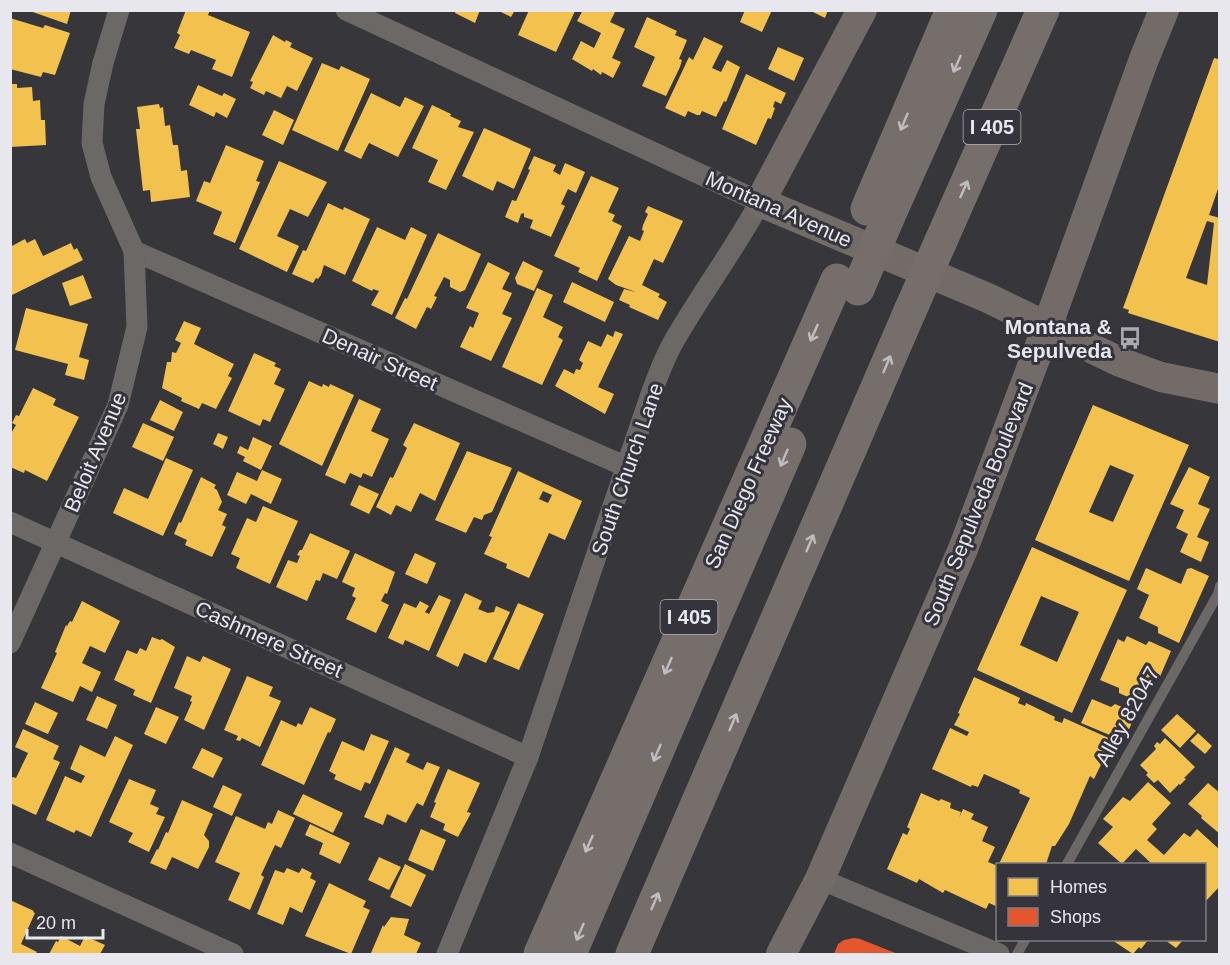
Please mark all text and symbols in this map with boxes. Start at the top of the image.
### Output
one-way arrow [951,54,962,72]
road number: I 405 [964,110,1020,144]
one-way arrow [898,112,909,131]
street label: Montana Avenue [702,167,856,251]
one-way arrow [959,180,970,199]
place label: Montana & Sepulveda [1005,315,1112,362]
street label: Denair Street [319,323,441,395]
one-way arrow [808,324,819,342]
bus stop icon: Montana & Sepulveda [1117,325,1143,351]
one-way arrow [882,355,894,373]
street label: South Sepulveda Boulevard [919,379,1037,629]
street label: South Church Lane [587,380,667,558]
street label: Beloit Avenue [59,389,131,515]
street label: San Diego Freeway [700,394,796,572]
one-way arrow [778,448,789,467]
one-way arrow [805,534,816,552]
street label: Cashmere Street [192,596,346,682]
road number: I 405 [660,600,718,634]
one-way arrow [661,656,673,674]
street label: Alley 82047 [1090,662,1164,770]
one-way arrow [727,713,739,731]
one-way arrow [651,743,662,761]
one-way arrow [583,834,594,853]
legend [996,863,1206,941]
text: Homes [1050,877,1107,897]
one-way arrow [650,892,661,910]
scale bar [27,902,104,940]
text: Shops [1050,907,1101,927]
text: 20 m [36,913,76,933]
one-way arrow [574,922,585,940]

